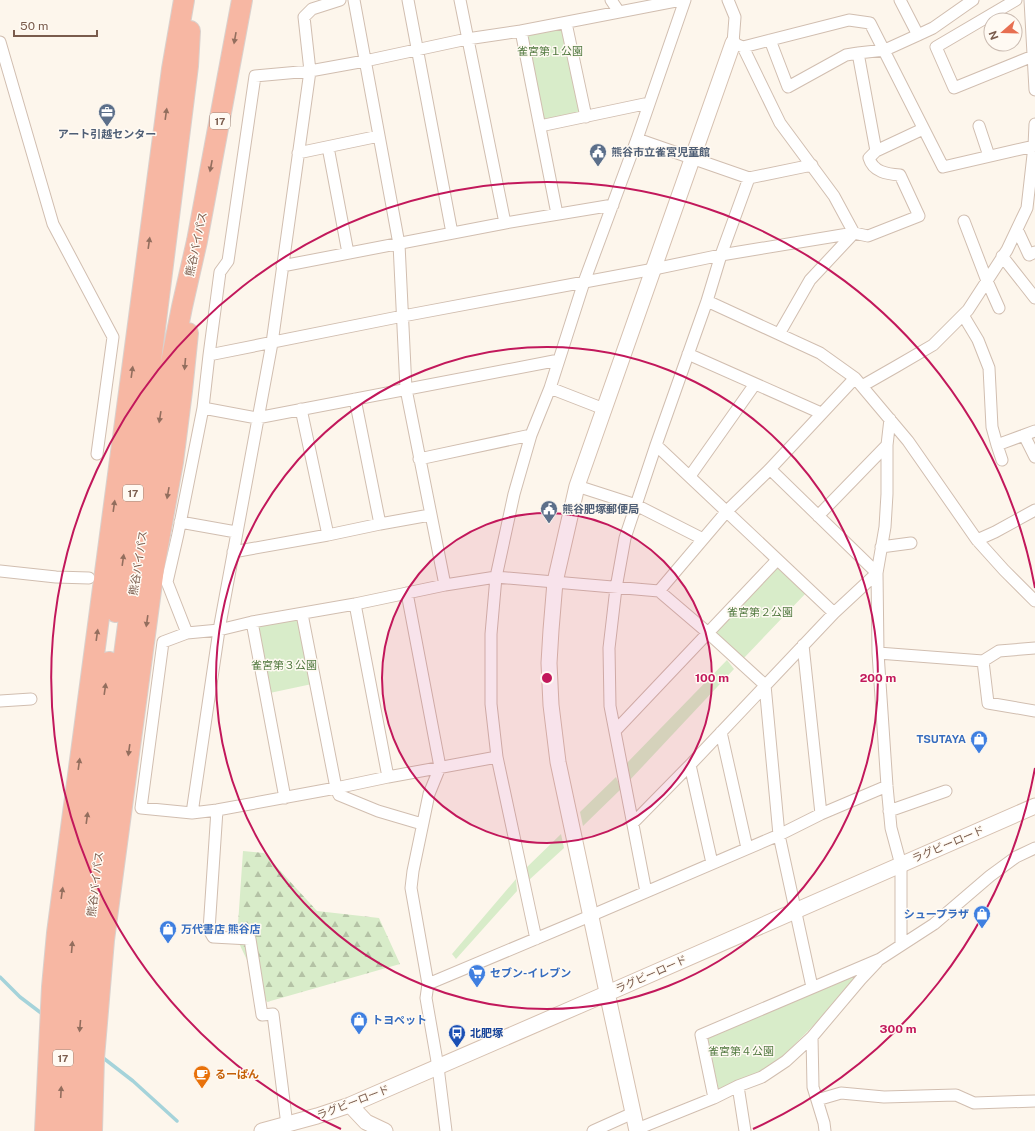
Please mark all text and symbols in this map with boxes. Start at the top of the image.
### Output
scale bar [14,12,97,38]
north arrow [983,12,1023,52]
text: 50 m [20,19,48,33]
text: N [986,29,1001,42]
one-way arrow [231,32,237,44]
park label: 雀宮第１公園 [517,45,583,57]
office icon: アート引越センター [97,102,117,127]
one-way arrow [163,108,169,120]
road number: 17 [210,113,230,129]
place label: アート引越センター [58,128,156,140]
public building icon: 熊谷市立雀宮児童館 [588,142,608,167]
place label: 熊谷市立雀宮児童館 [611,146,710,158]
one-way arrow [208,160,214,172]
street label: 熊谷バイパス [183,211,209,277]
one-way arrow [146,237,152,249]
one-way arrow [182,358,188,370]
one-way arrow [129,366,135,378]
one-way arrow [157,411,163,423]
road number: 17 [123,485,143,501]
one-way arrow [164,487,170,499]
public building icon: 熊谷肥塚郵便局 [539,499,559,524]
one-way arrow [111,500,117,512]
place label: 熊谷肥塚郵便局 [562,503,639,515]
street label: 熊谷バイパス [127,530,149,596]
one-way arrow [120,554,126,566]
park label: 雀宮第２公園 [727,606,793,618]
one-way arrow [144,615,150,627]
one-way arrow [94,629,100,641]
park label: 雀宮第３公園 [251,659,317,671]
centre of rings [540,671,554,685]
text: 100 m [695,671,729,685]
text: 200 m [860,671,896,685]
one-way arrow [102,683,108,695]
shop icon: TSUTAYA [969,729,989,754]
place label: TSUTAYA [916,733,966,745]
one-way arrow [126,744,132,756]
one-way arrow [76,758,83,770]
one-way arrow [84,812,90,824]
street label: ラグビーロード [910,823,986,865]
street label: 熊谷バイパス [85,851,105,917]
one-way arrow [59,887,65,899]
shop icon: シュープラザ [972,904,992,929]
place label: シュープラザ [904,908,969,920]
shop icon: 万代書店 熊谷店 [158,919,178,944]
place label: 万代書店 熊谷店 [181,923,260,935]
one-way arrow [69,941,76,953]
street label: ラグビーロード [613,953,689,995]
supermarket icon: セブン-イレブン [467,963,487,988]
place label: セブン-イレブン [490,967,571,979]
shop icon: トヨペット [349,1010,369,1035]
place label: トヨペット [372,1014,427,1026]
one-way arrow [76,1020,83,1032]
text: 300 m [880,1022,917,1036]
bus stop icon: 北肥塚 [447,1023,467,1048]
place label: 北肥塚 [470,1027,504,1039]
park label: 雀宮第４公園 [708,1045,774,1057]
road number: 17 [53,1050,73,1066]
cafe icon: るーぱん [192,1064,212,1089]
place label: るーぱん [215,1068,259,1080]
street label: ラグビーロード [315,1083,391,1121]
one-way arrow [58,1085,64,1098]

